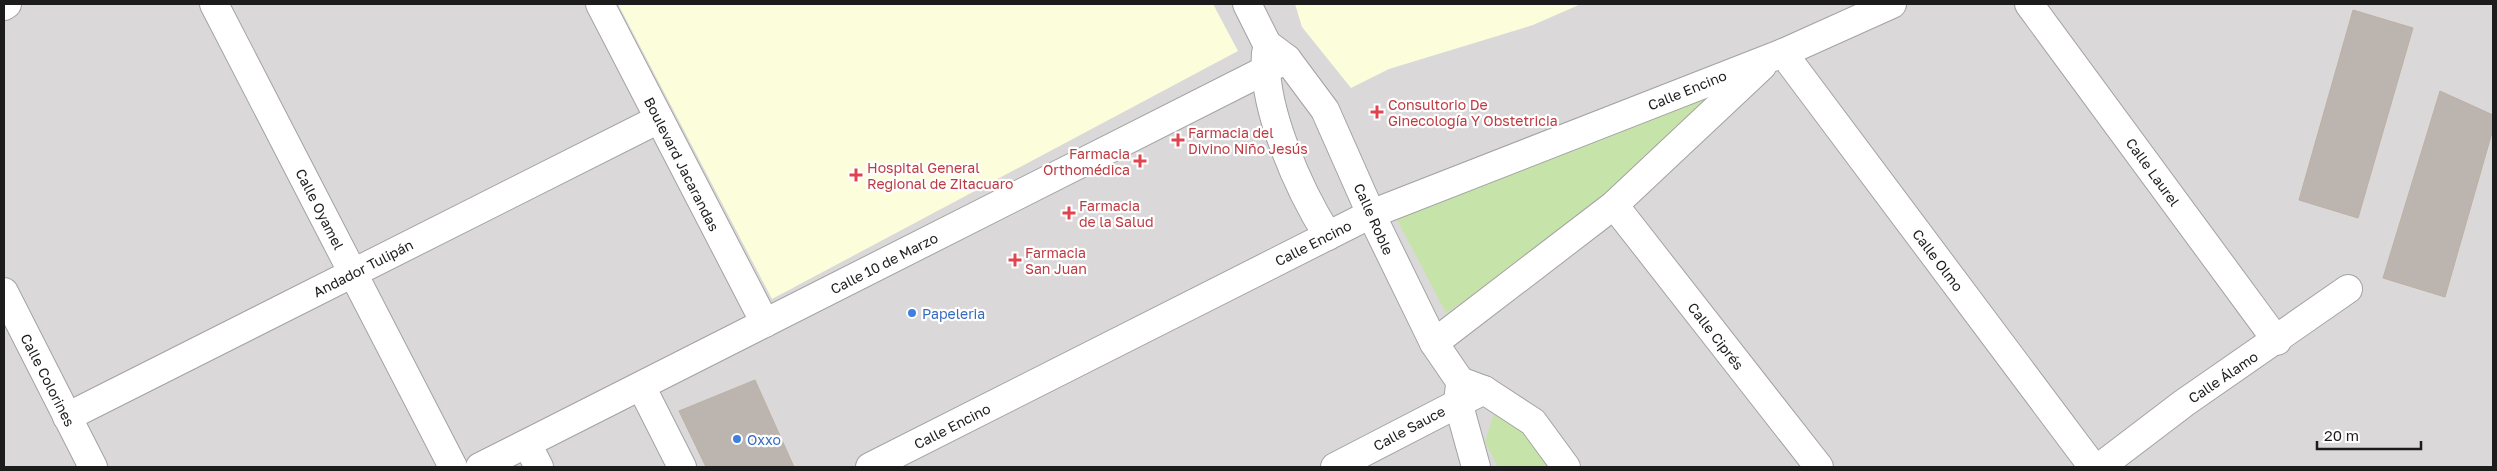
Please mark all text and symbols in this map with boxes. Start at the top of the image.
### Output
street label: Calle Encino [1645,66,1729,114]
street label: Boulevard Jacarandas [641,94,723,234]
place label: Consultorio De Ginecología Y Obstetricia [1388,96,1558,129]
marker: Consultorio De Ginecología Y Obstetricia [1370,105,1384,119]
place label: Farmacia del Divino Niño Jesús [1188,124,1308,157]
marker: Farmacia del Divino Niño Jesús [1172,134,1184,146]
street label: Calle Laurel [2123,135,2183,209]
place label: Farmacia Orthomédica [1043,145,1130,178]
marker: Farmacia Orthomédica [1134,155,1146,167]
place label: Hospital General Regional de Zitacuaro [867,159,1013,192]
street label: Calle Oyamel [292,166,348,252]
marker: Hospital General Regional de Zitacuaro [849,168,863,182]
street label: Calle Roble [1351,180,1397,258]
place label: Farmacia de la Salud [1079,197,1154,230]
marker: Farmacia de la Salud [1063,207,1075,219]
street label: Calle Encino [1272,216,1354,270]
street label: Calle Olmo [1909,226,1967,294]
street label: Calle 10 de Marzo [827,229,941,297]
street label: Andador Tulipán [310,236,416,300]
place label: Farmacia San Juan [1025,244,1087,277]
marker: Farmacia San Juan [1009,254,1021,266]
street label: Calle Ciprés [1684,299,1748,373]
place label: Papeleria [922,305,985,322]
marker: Papeleria [906,307,918,319]
street label: Calle Colorines [17,331,79,429]
street label: Calle Álamo [2185,348,2261,406]
street label: Calle Encino [911,399,993,453]
street label: Calle Sauce [1370,402,1448,454]
scale bar [2317,418,2421,450]
text: 20 m [2324,426,2359,444]
place label: Oxxo [747,431,781,448]
marker: Oxxo [731,433,743,445]

